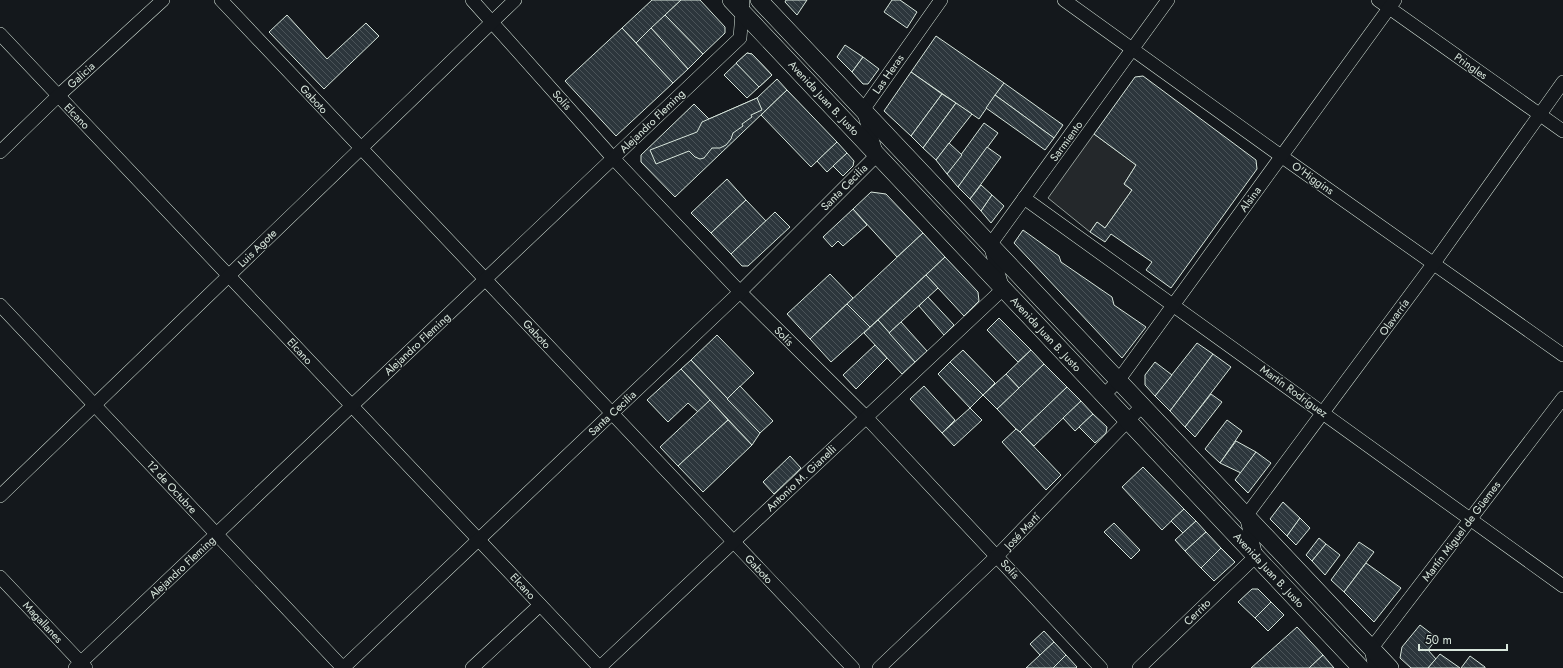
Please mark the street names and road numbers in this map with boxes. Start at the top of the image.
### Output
street label: Pringles [1451,49,1491,84]
street label: Las Heras [869,51,908,97]
street label: Avenida Juan B. Justo [785,57,863,139]
street label: Galicia [64,58,98,92]
street label: Gaboto [296,81,332,117]
street label: Alejandro Fleming [616,85,688,157]
street label: Solís [549,87,576,114]
street label: Elcano [61,99,93,133]
street label: Sarmiento [1046,117,1086,165]
street label: O'Higgins [1289,158,1338,199]
street label: Santa Cecilia [817,160,871,214]
street label: Alsina [1235,183,1265,215]
street label: Luis Agote [234,225,280,271]
street label: Avenida Juan B. Justo [1007,293,1085,375]
street label: Olavarría [1375,295,1413,339]
street label: Alejandro Fleming [380,309,454,379]
street label: Gaboto [519,316,555,352]
street label: Solís [771,323,798,350]
street label: Elcano [284,334,316,368]
street label: Martín Rodríguez [1257,361,1331,421]
street label: Santa Cecilia [584,387,640,439]
street label: Antonio M. Gianelli [762,441,840,515]
street label: 12 de Octubre [143,457,201,517]
street label: Martín Miguel de Güemes [1418,477,1504,584]
street label: José Martí [999,508,1044,554]
street label: Avenida Juan B. Justo [1230,529,1308,611]
street label: Alejandro Fleming [145,532,219,602]
street label: Gaboto [741,551,777,587]
street label: Solís [997,556,1024,583]
street label: Elcano [507,569,539,603]
street label: Cerrito [1180,595,1214,629]
street label: Magallanes [19,598,67,647]

